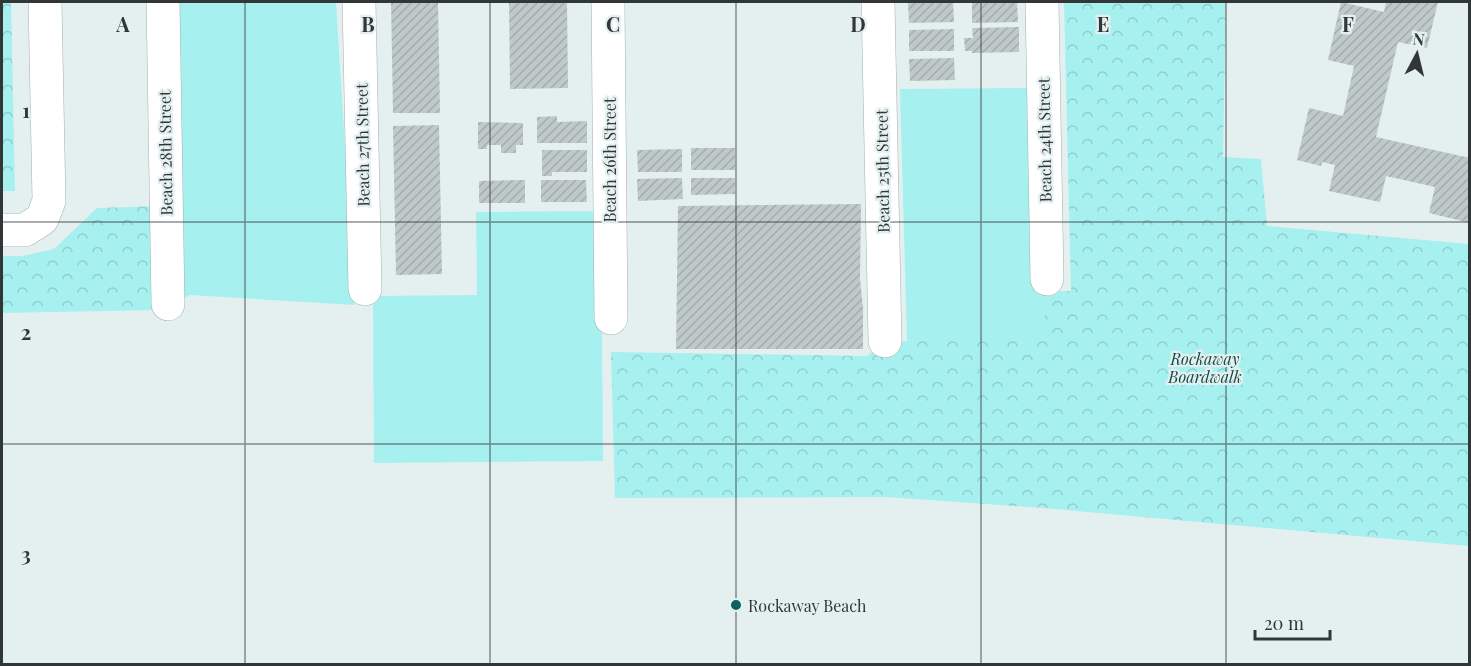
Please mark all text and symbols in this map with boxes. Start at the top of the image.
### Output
text: A [115,10,130,37]
text: B [361,10,375,37]
text: C [606,10,620,37]
text: D [850,10,866,37]
text: E [1097,10,1109,37]
text: F [1342,10,1354,37]
north arrow [1387,24,1447,84]
text: N [1412,27,1426,50]
street label: Beach 24th Street [1032,77,1056,203]
street label: Beach 27th Street [350,83,374,207]
street label: Beach 28th Street [153,90,177,216]
text: 1 [22,96,30,123]
street label: Beach 26th Street [599,97,620,223]
street label: Beach 25th Street [870,109,894,233]
text: 2 [21,318,31,345]
park label: Rockaway Boardwalk [1167,348,1242,387]
text: 3 [21,540,31,567]
place label: Rockaway Beach [748,595,867,616]
marker: Rockaway Beach [729,598,743,612]
scale bar [1255,603,1330,641]
text: 20 m [1264,611,1304,635]

